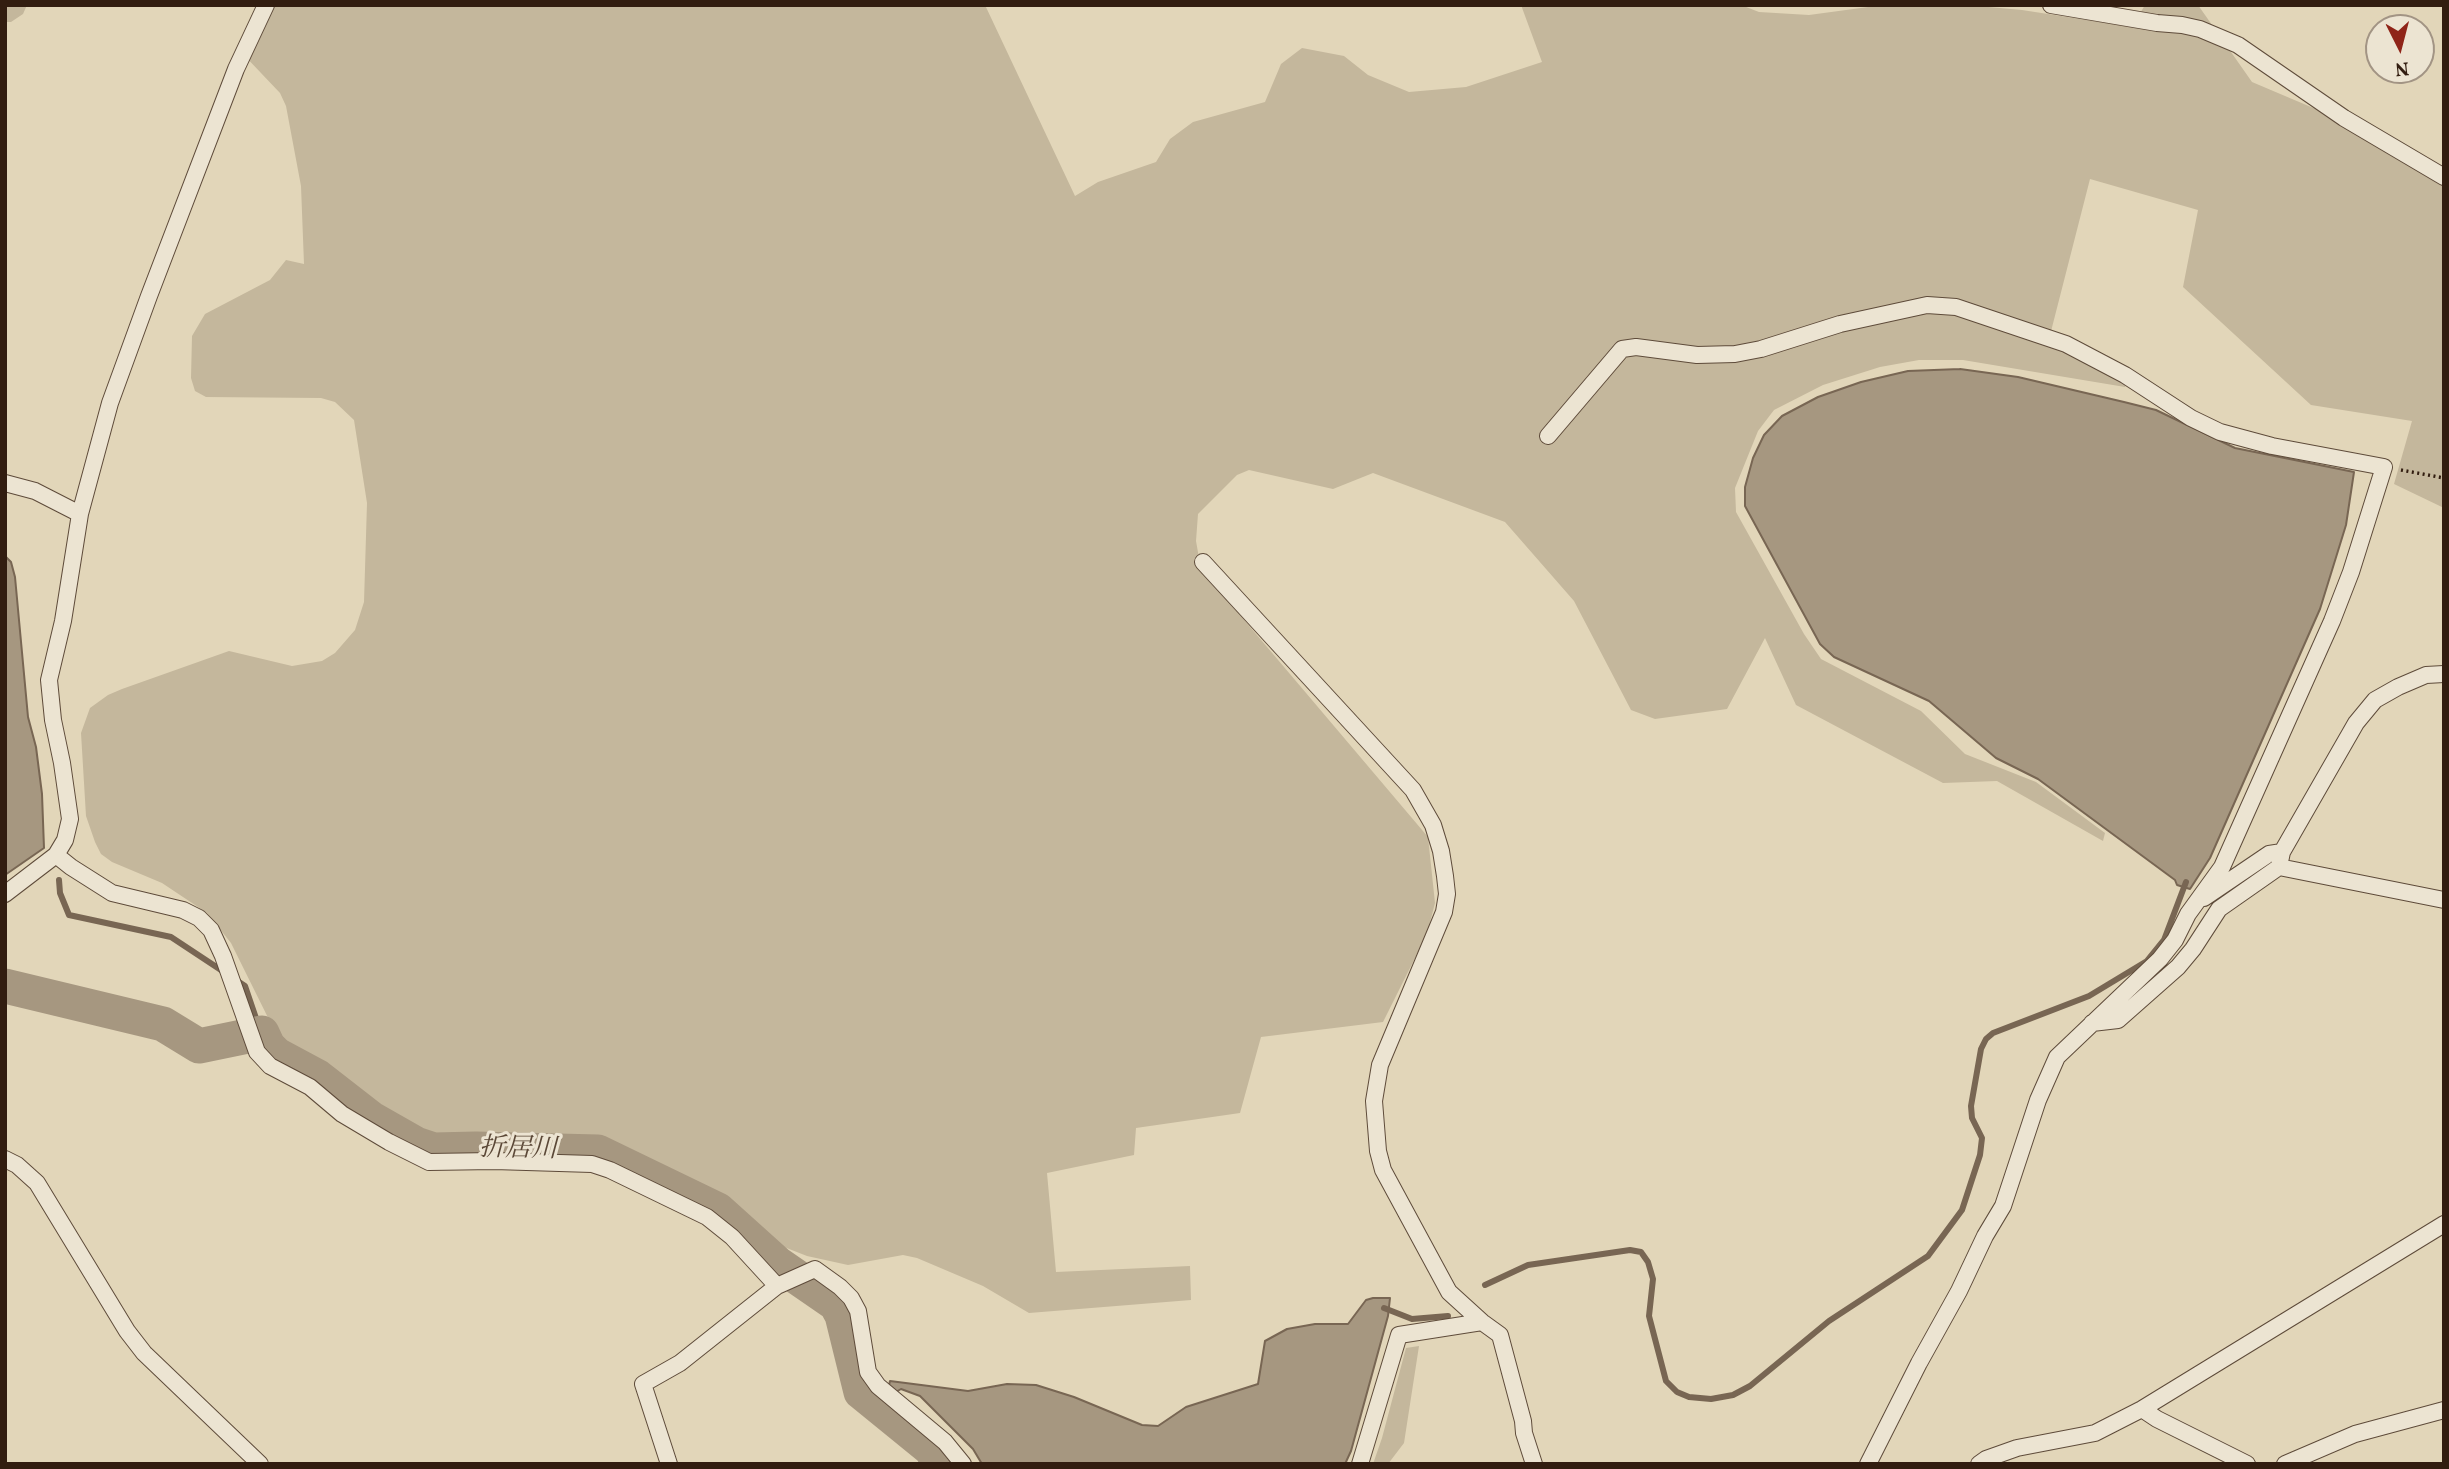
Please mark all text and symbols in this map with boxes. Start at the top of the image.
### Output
north arrow [2365,14,2435,84]
text: N [2394,54,2410,82]
water label: 折居川 [479,1135,557,1167]

